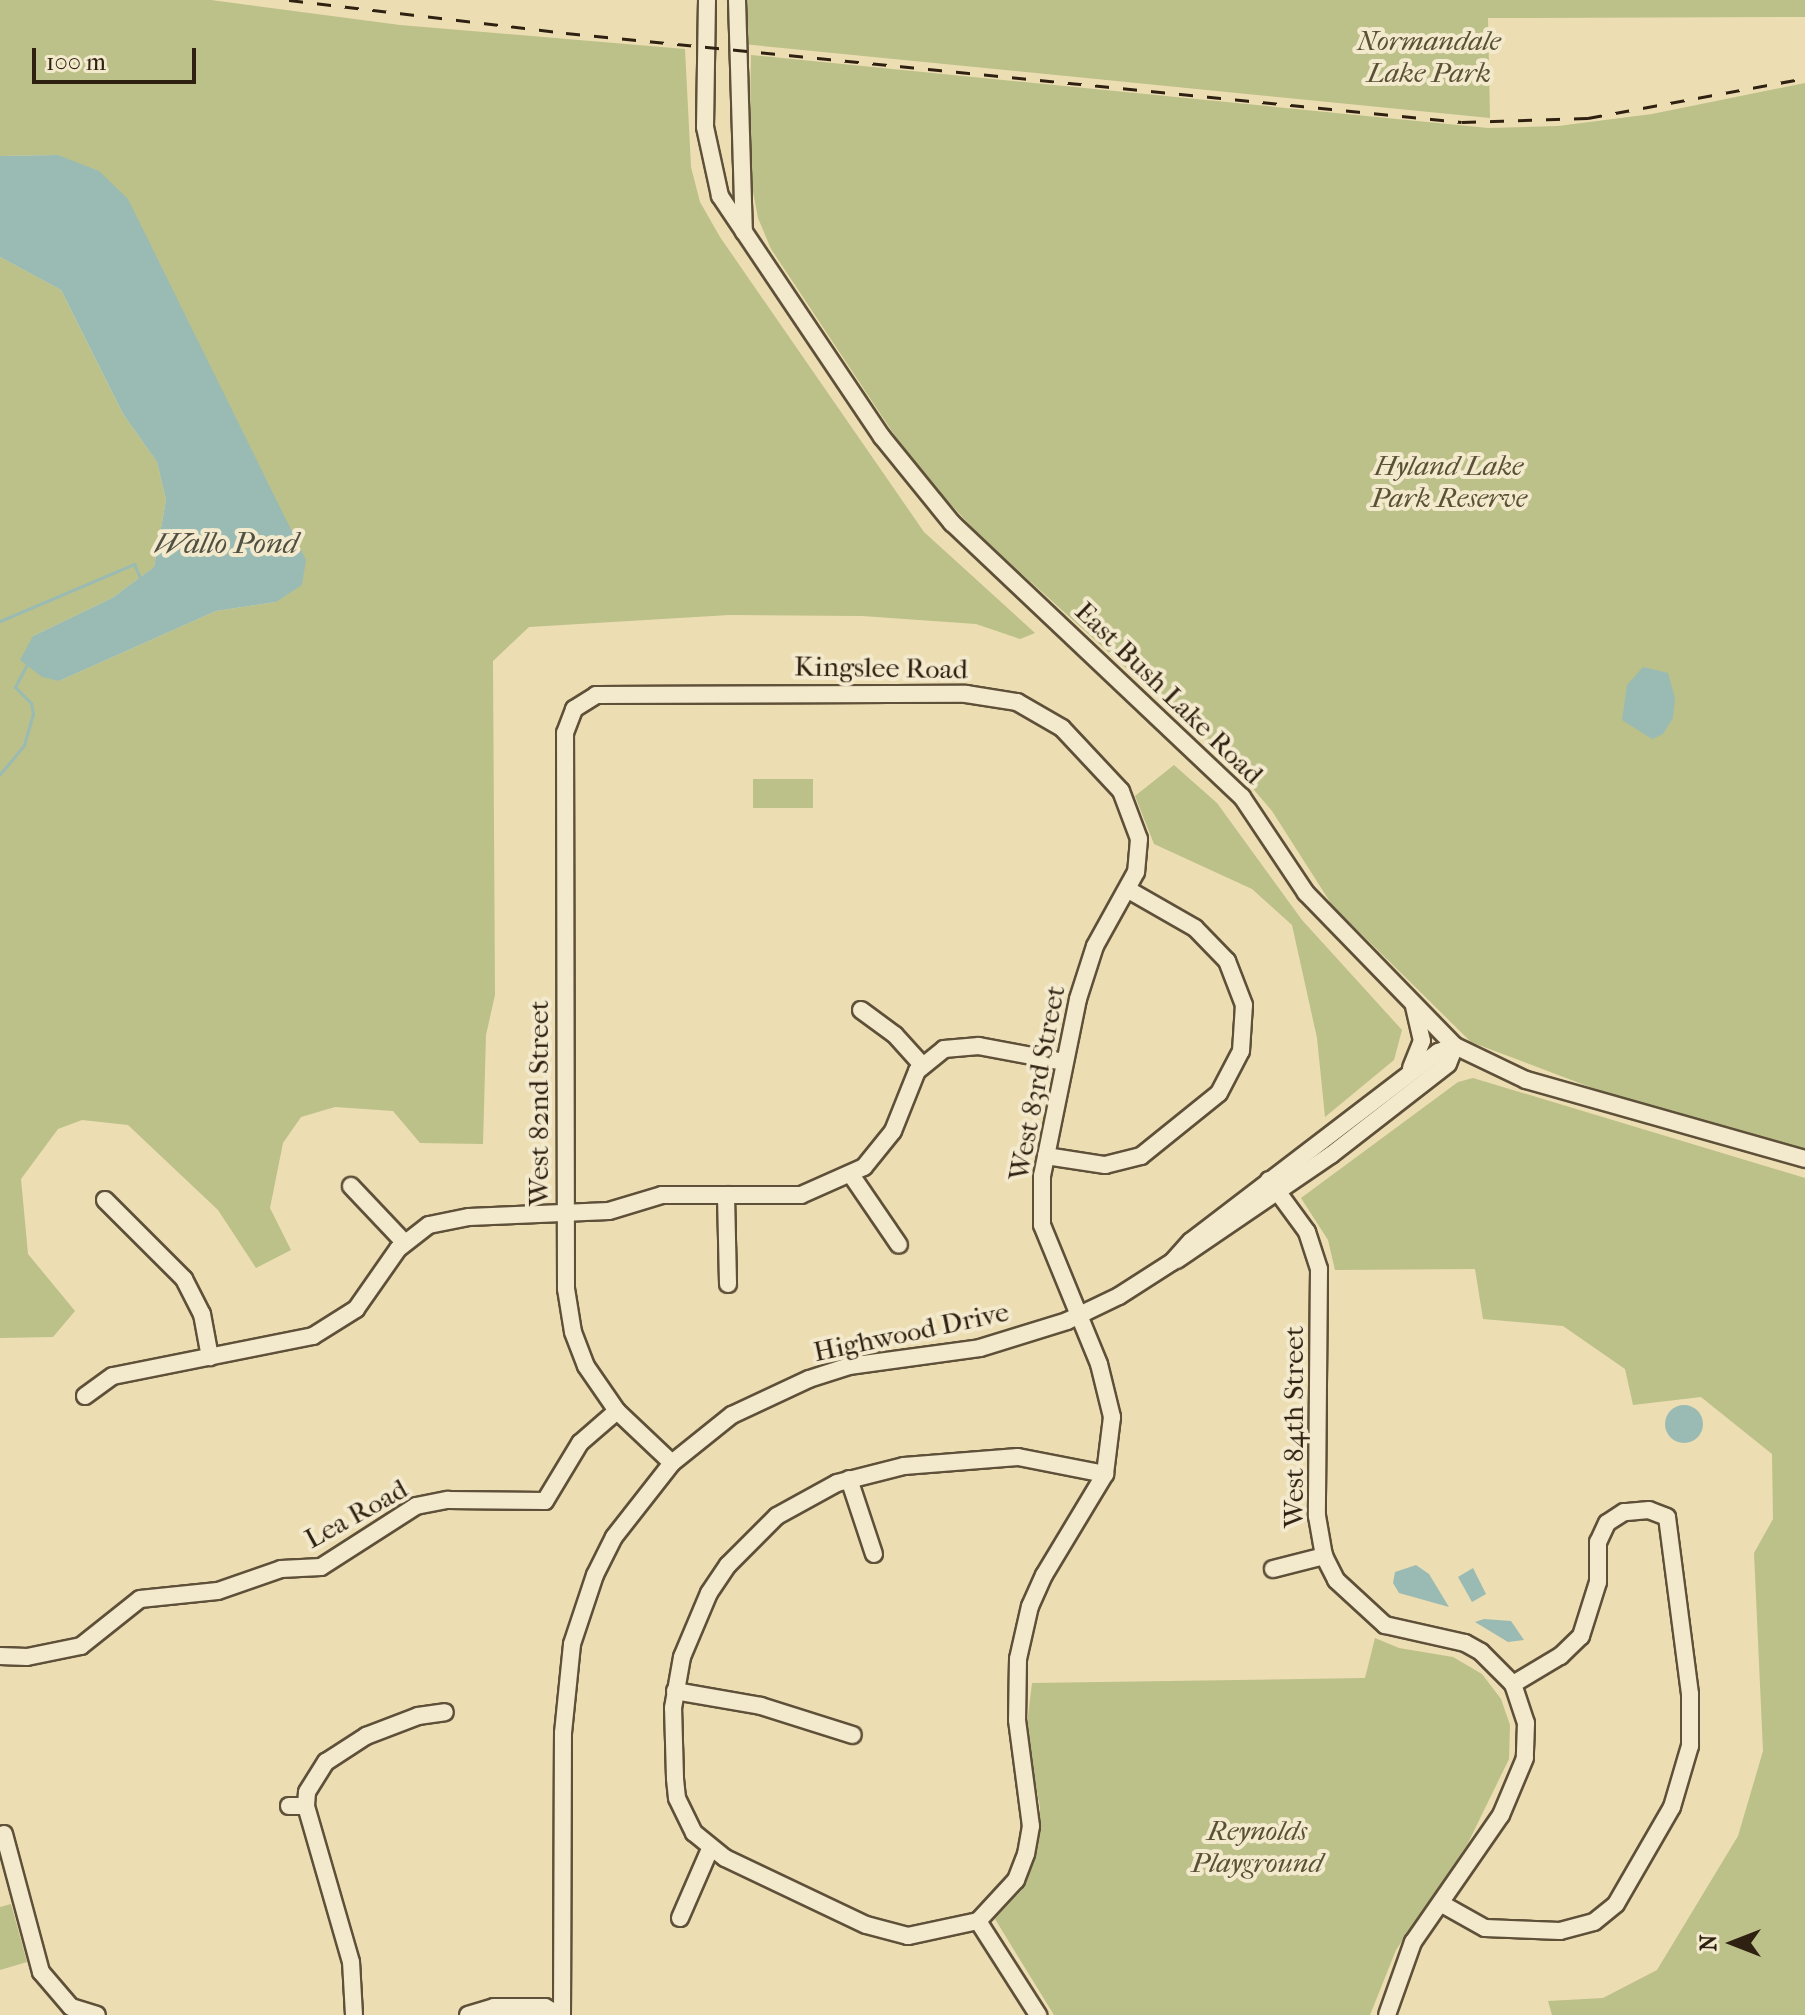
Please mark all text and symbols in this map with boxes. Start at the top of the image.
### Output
park label: Normandale Lake Park [1357,24,1501,90]
scale bar [36,32,200,82]
text: 100 m [46,48,106,76]
park label: Hyland Lake Park Reserve [1371,449,1527,515]
water label: Wallo Pond [154,526,298,562]
street label: East Bush Lake Road [1068,595,1270,791]
street label: Kingslee Road [794,650,968,686]
street label: West 83rd Street [1002,983,1072,1183]
street label: West 82nd Street [522,1000,556,1206]
street label: Highwood Drive [810,1295,1012,1369]
street label: West 84th Street [1277,1326,1311,1528]
street label: Lea Road [299,1472,413,1556]
park label: Reynolds Playground [1191,1814,1323,1880]
north arrow [1693,1903,1773,1983]
text: N [1696,1935,1722,1951]

